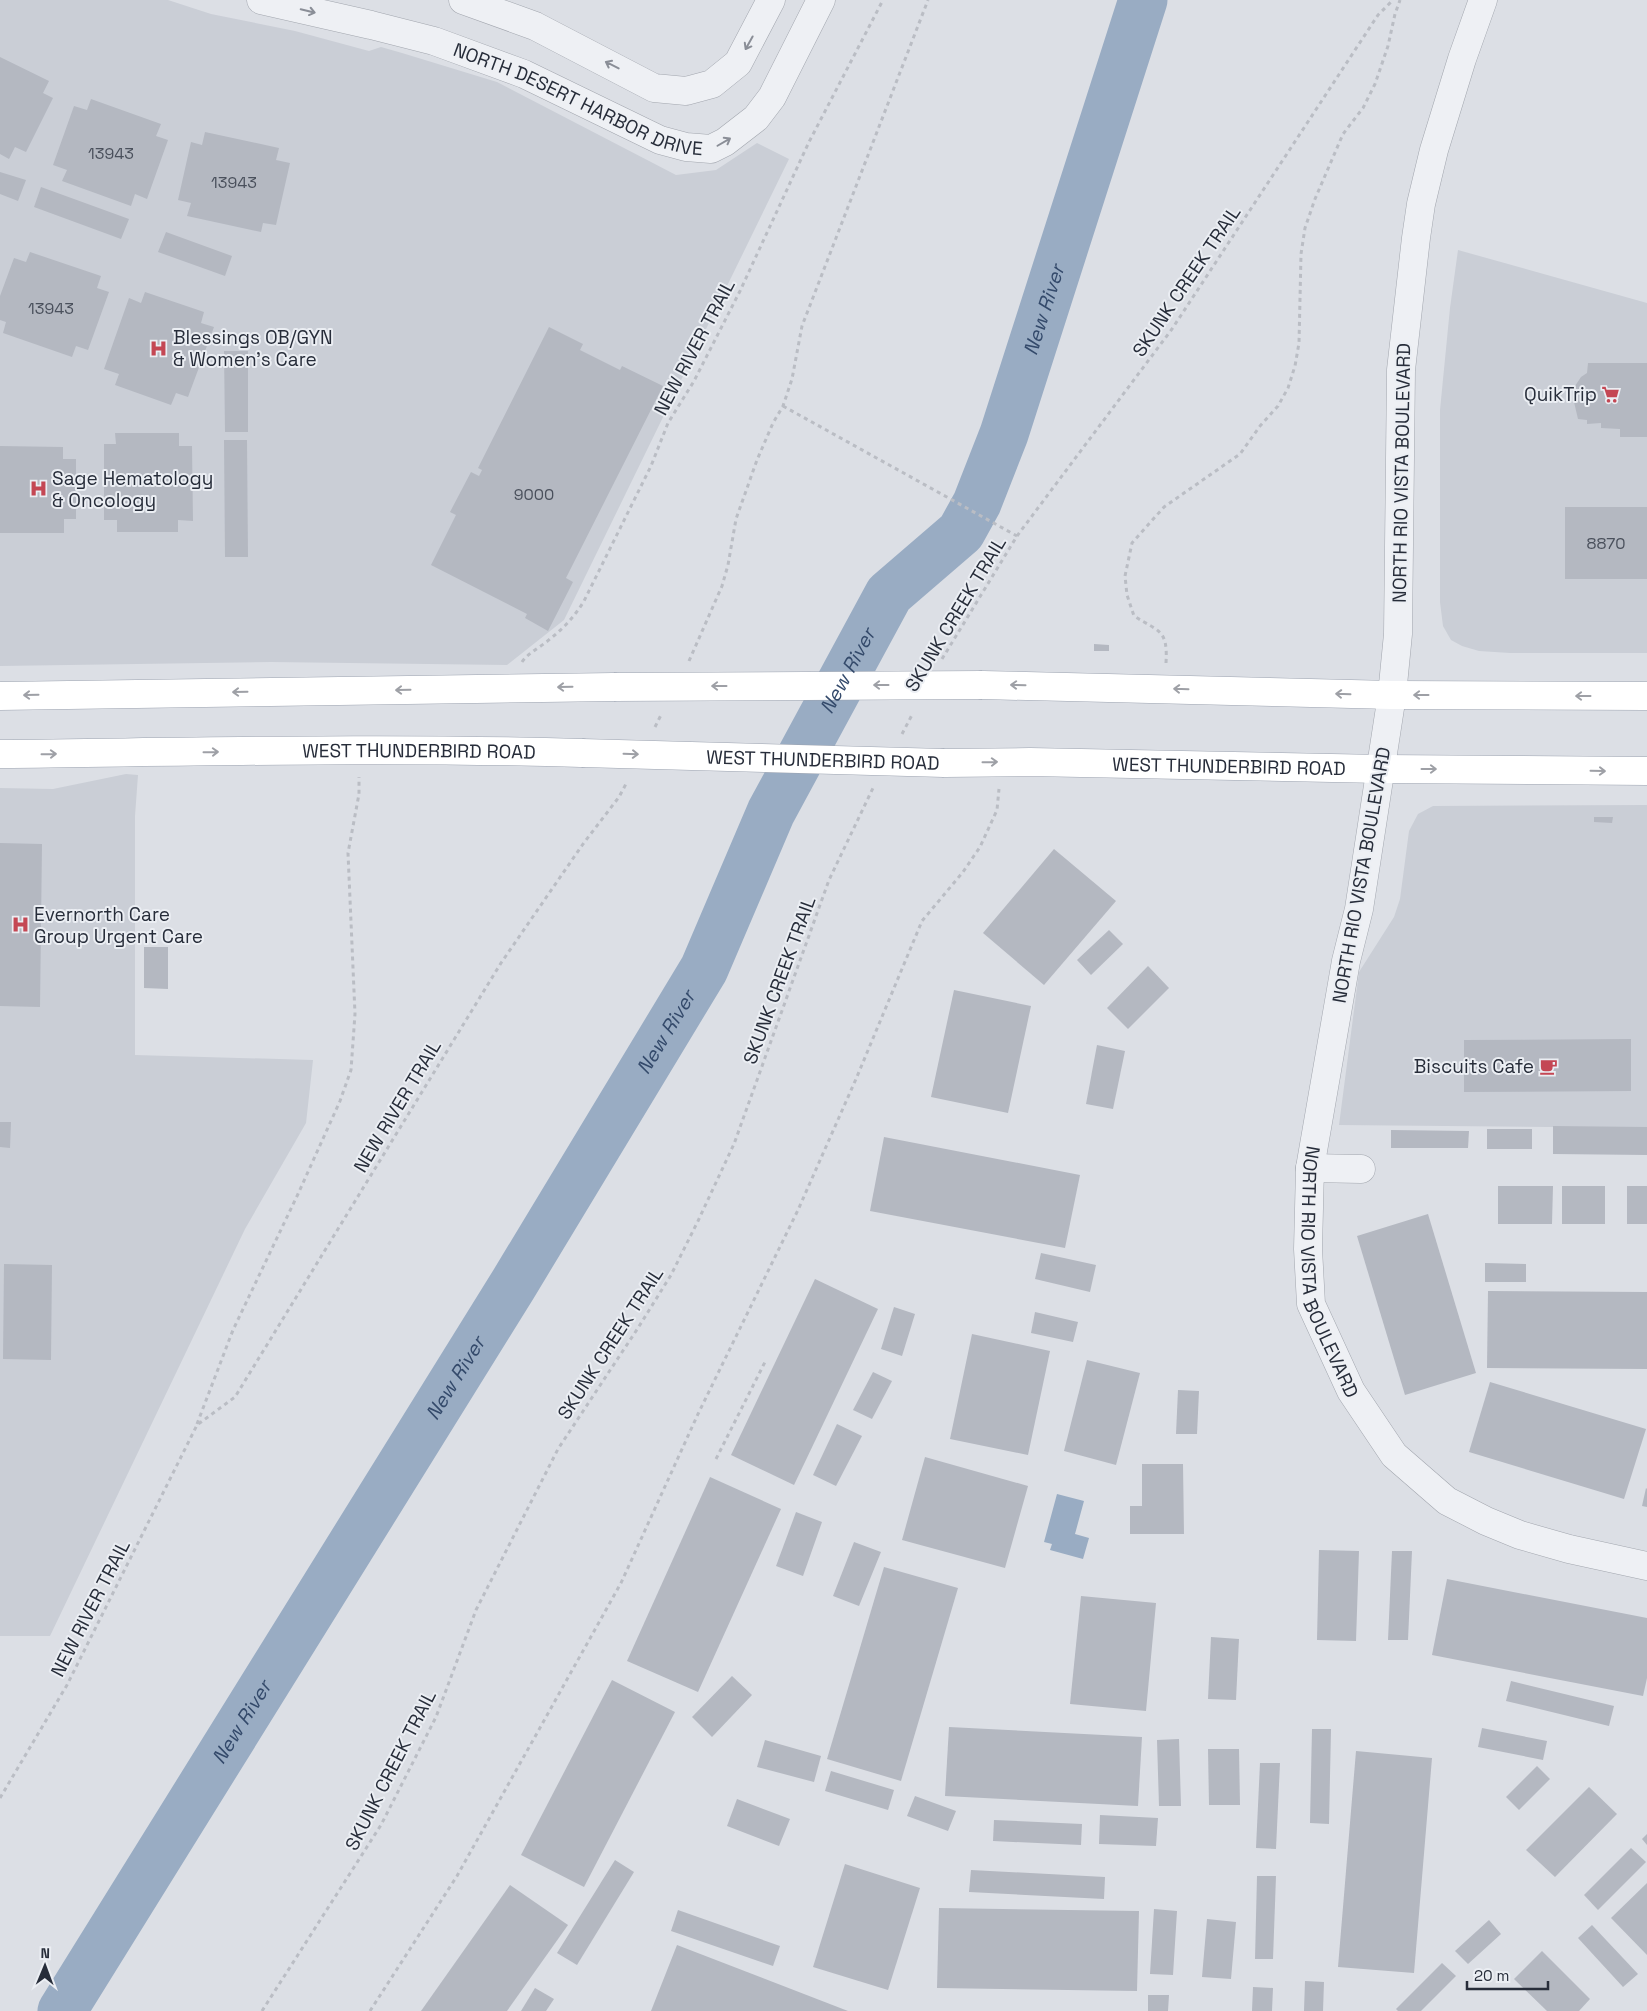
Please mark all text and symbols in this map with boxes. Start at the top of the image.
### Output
one-way arrow [300,7,316,16]
one-way arrow [743,36,753,50]
street label: NORTH DESERT HARBOR DRIVE [450,37,704,161]
one-way arrow [605,60,620,69]
one-way arrow [716,137,730,147]
house number: 13943 [88,143,134,164]
house number: 13943 [211,172,257,193]
street label: SKUNK CREEK TRAIL [1127,201,1246,362]
water label: New River [1017,259,1071,358]
street label: NEW RIVER TRAIL [648,275,741,419]
house number: 13943 [28,298,74,319]
place label: Blessings OB/GYN & Women's Care [173,325,333,372]
hospital icon: Blessings OB/GYN & Women's Care [149,338,169,358]
street label: NORTH RIO VISTA BOULEVARD [1387,343,1416,603]
place label: QuikTrip [1524,382,1597,407]
supermarket icon: QuikTrip [1601,384,1621,404]
place label: Sage Hematology & Oncology [52,466,213,513]
hospital icon: Sage Hematology & Oncology [28,479,48,499]
house number: 9000 [514,484,554,505]
street label: SKUNK CREEK TRAIL [899,532,1012,696]
house number: 8870 [1587,533,1625,554]
water label: New River [814,622,882,718]
one-way arrow [873,680,890,690]
one-way arrow [1011,680,1027,690]
one-way arrow [711,681,727,691]
one-way arrow [558,682,574,692]
one-way arrow [1173,684,1190,694]
one-way arrow [395,685,411,694]
one-way arrow [233,687,249,697]
one-way arrow [1336,689,1352,699]
one-way arrow [1413,690,1429,700]
one-way arrow [24,691,40,700]
one-way arrow [1575,691,1592,701]
street label: WEST THUNDERBIRD ROAD [302,738,536,765]
street label: WEST THUNDERBIRD ROAD [706,744,940,776]
street label: NORTH RIO VISTA BOULEVARD [1327,745,1396,1005]
one-way arrow [202,747,219,757]
one-way arrow [40,749,56,759]
one-way arrow [622,749,638,759]
street label: WEST THUNDERBIRD ROAD [1112,752,1346,781]
one-way arrow [981,758,997,767]
one-way arrow [1421,764,1437,774]
one-way arrow [1590,766,1606,775]
street label: SKUNK CREEK TRAIL [738,893,821,1067]
place label: Evernorth Care Group Urgent Care [34,902,203,949]
hospital icon: Evernorth Care Group Urgent Care [10,915,30,935]
water label: New River [630,983,702,1079]
street label: NEW RIVER TRAIL [348,1035,447,1177]
place label: Biscuits Cafe [1414,1054,1534,1079]
cafe icon: Biscuits Cafe [1538,1056,1558,1076]
street label: NORTH RIO VISTA BOULEVARD [1295,1144,1364,1402]
street label: SKUNK CREEK TRAIL [552,1262,669,1424]
water label: New River [419,1330,492,1425]
street label: NEW RIVER TRAIL [45,1536,136,1681]
water label: New River [206,1674,278,1769]
street label: SKUNK CREEK TRAIL [339,1686,442,1855]
north arrow [20,1941,70,1991]
text: N [40,1944,50,1962]
scale bar [1467,1958,1548,1990]
text: 20 m [1474,1966,1509,1985]

